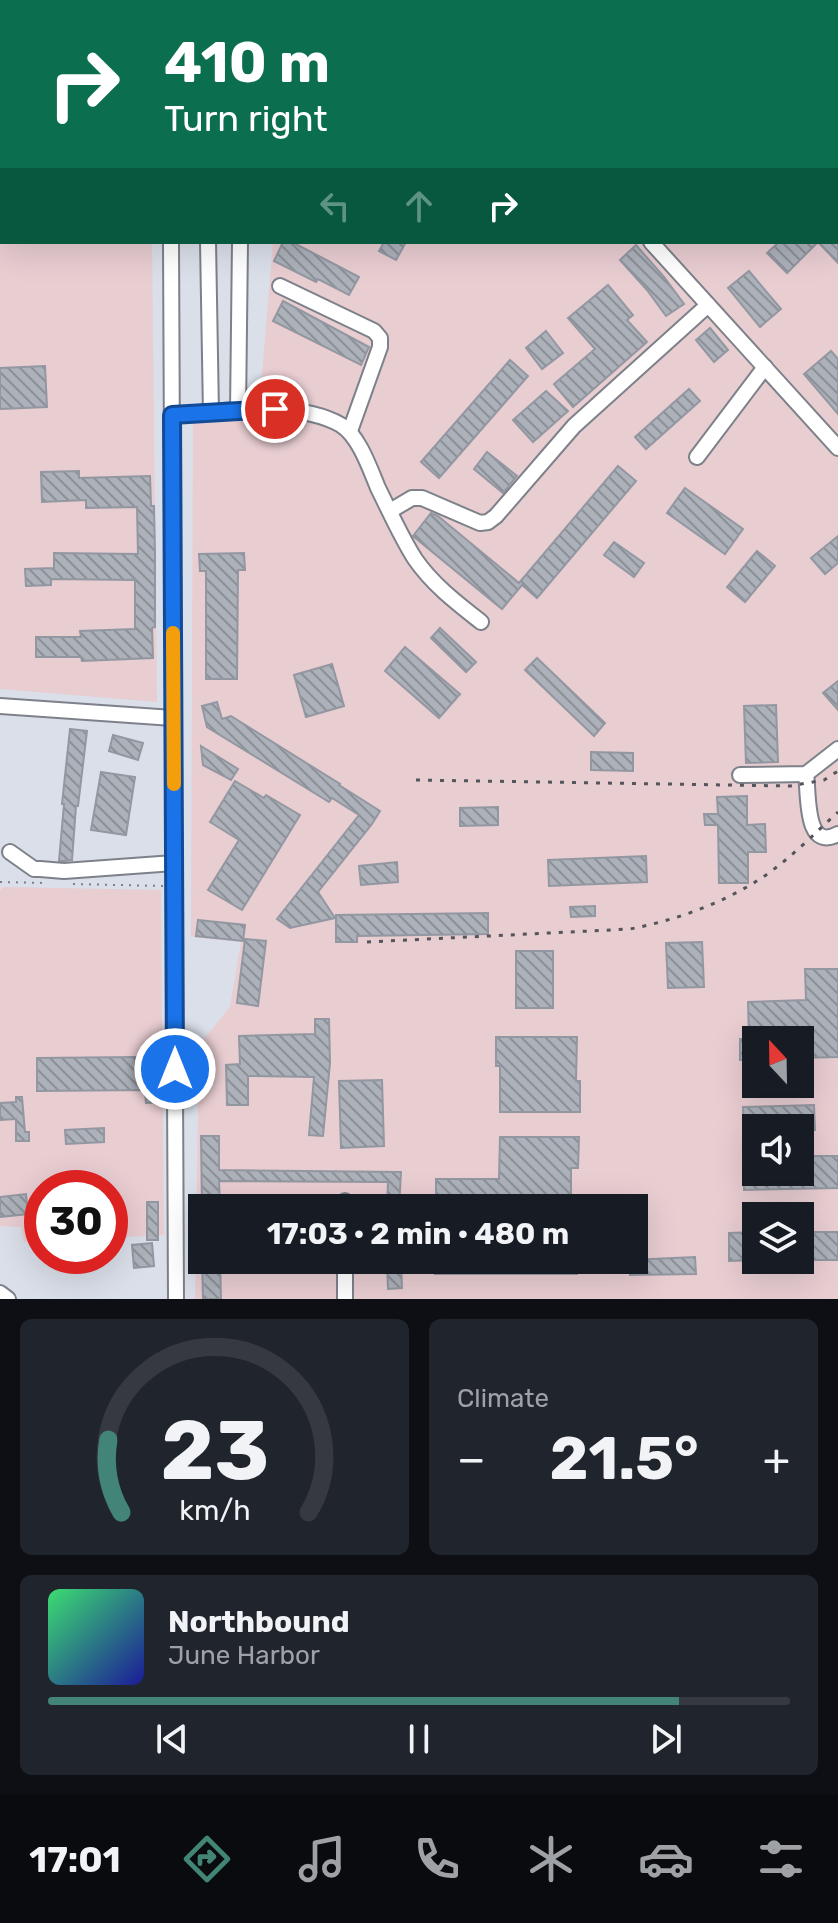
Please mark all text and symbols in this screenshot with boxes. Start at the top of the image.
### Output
text: 410 m [164,30,330,96]
icon: right [32,32,136,136]
text: Turn right [164,97,328,140]
icon: left [313,184,357,228]
icon: ahead [397,184,441,228]
icon: right [481,184,525,228]
pin [241,375,309,443]
icon: arrive [253,387,297,431]
north arrow [742,1026,814,1098]
map controls [742,1026,814,1274]
position arrow [133,1027,217,1111]
button: sound [742,1114,814,1186]
speed limit sign: 30 [24,1170,128,1274]
button: layers [742,1202,814,1274]
text: 17:03 · 2 min · 480 m [267,1216,569,1252]
text: Climate [457,1383,549,1414]
text: 23 [160,1401,269,1500]
text: 21.5° [549,1423,699,1494]
text: − [457,1433,486,1485]
text: + [763,1433,790,1485]
text: km/h [179,1493,250,1527]
text: Northbound [168,1604,350,1640]
text: June Harbor [168,1640,320,1671]
icon: previous [150,1717,194,1761]
icon: pause [397,1717,441,1761]
icon: next [644,1717,688,1761]
icon: directions [179,1831,235,1887]
icon: music [294,1831,350,1887]
icon: phone [409,1831,465,1887]
icon: climate [523,1831,579,1887]
icon: car [638,1831,694,1887]
icon: filters [753,1831,809,1887]
text: 17:01 [29,1838,121,1881]

